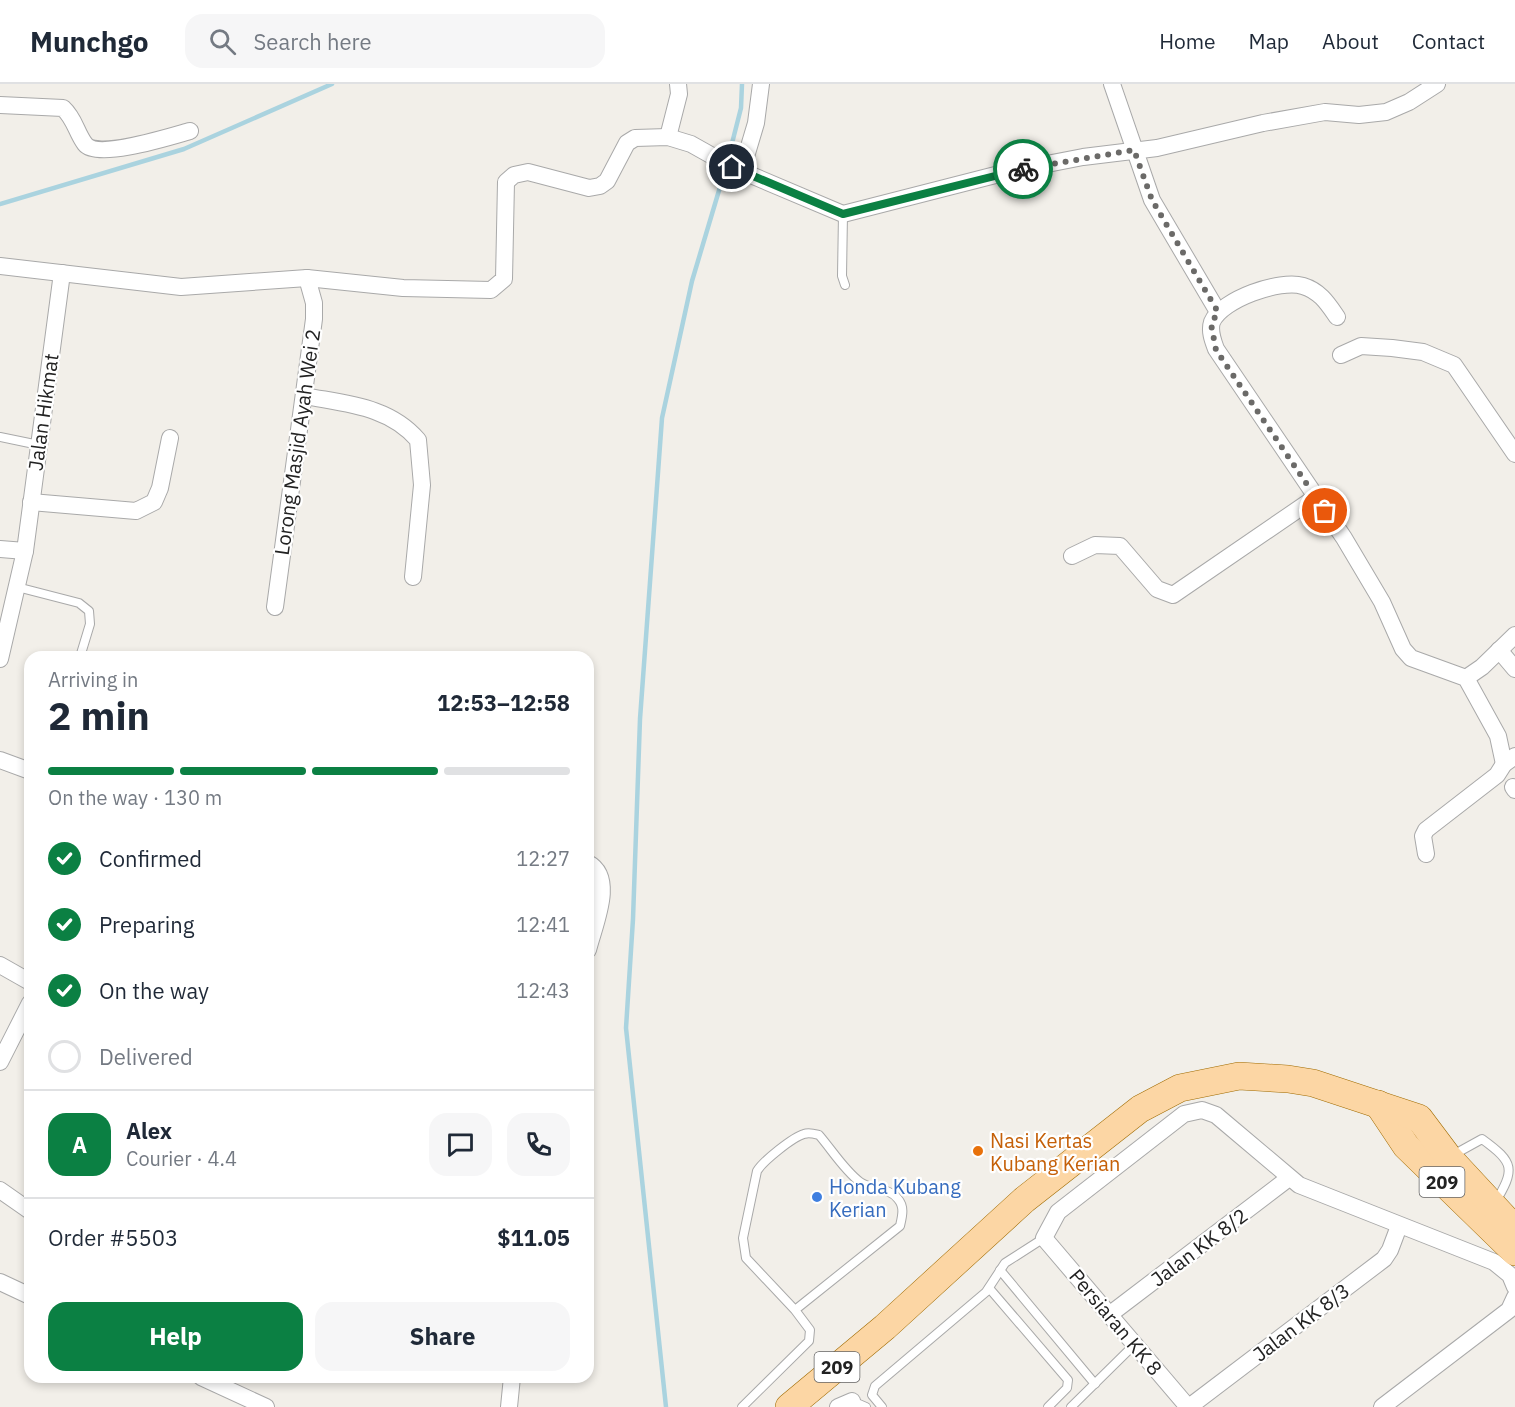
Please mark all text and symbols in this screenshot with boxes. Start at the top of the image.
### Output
search box [185,14,605,68]
text: Munchgo [30,23,149,60]
icon: search [206,25,239,58]
text: Search here [254,27,372,56]
text: Home [1159,27,1216,55]
text: Map [1249,27,1289,55]
text: About [1322,27,1379,55]
text: Contact [1412,27,1485,55]
courier [993,139,1053,199]
pin [706,141,757,192]
icon: home [715,150,748,183]
icon: bike [1007,153,1040,186]
street label: Lorong Masjid Ayah Wei 2 [268,327,326,557]
street label: Jalan Hikmat [21,352,65,472]
pin [1299,485,1350,536]
icon: bag [1308,494,1341,527]
text: Arriving in [48,666,138,693]
text: 12:53–12:58 [437,688,570,717]
text: 2 min [48,690,150,741]
text: On the way · 130 m [48,784,222,811]
icon: check [48,842,81,875]
text: Confirmed [99,844,202,873]
text: 12:27 [516,845,570,872]
icon: check [48,908,81,941]
text: Preparing [99,910,194,939]
text: 12:41 [516,911,570,938]
icon: check [48,974,81,1007]
text: On the way [99,976,209,1005]
text: 12:43 [516,977,570,1004]
text: Delivered [99,1042,193,1071]
button: chat [429,1113,492,1176]
button: phone [507,1113,570,1176]
text: Alex [126,1116,172,1145]
place label: Nasi Kertas Kubang Kerian [990,1127,1120,1177]
text: A [72,1130,87,1159]
marker: Nasi Kertas Kubang Kerian [971,1144,985,1158]
text: Courier · 4.4 [126,1145,237,1172]
road number: 209 [1420,1167,1464,1197]
place label: Honda Kubang Kerian [829,1173,961,1223]
marker: Honda Kubang Kerian [810,1190,824,1204]
street label: Jalan KK 8/2 [1145,1202,1253,1292]
text: Order #5503 [48,1223,178,1252]
text: $11.05 [497,1223,570,1252]
street label: Persiaran KK 8 [1063,1263,1169,1381]
street label: Jalan KK 8/3 [1247,1277,1355,1367]
button: Help [48,1302,303,1371]
button: Share [315,1302,570,1371]
road number: 209 [814,1352,860,1382]

